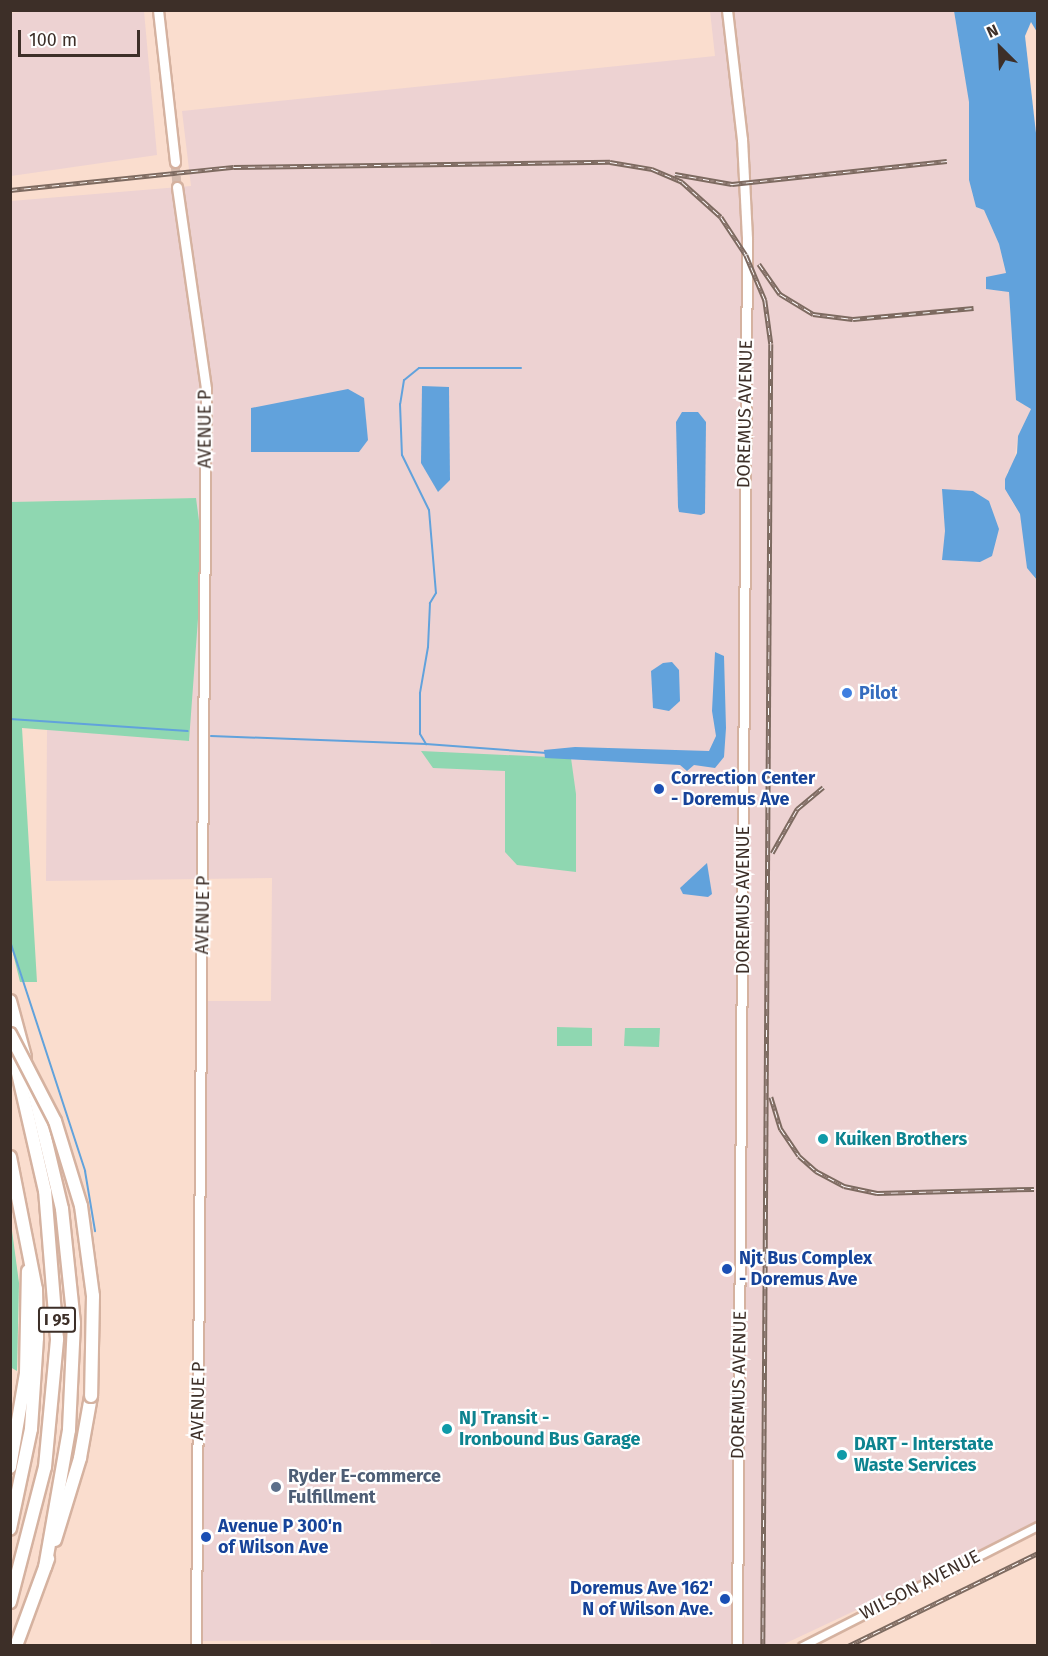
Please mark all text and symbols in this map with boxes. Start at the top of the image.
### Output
scale bar [21,18,142,56]
north arrow [970,18,1030,78]
text: N [984,20,1001,42]
text: 100 m [29,29,77,51]
street label: DOREMUS AVENUE [733,340,757,488]
street label: AVENUE P [194,390,216,468]
place label: Pilot [859,682,898,704]
marker: Pilot [840,686,854,700]
place label: Correction Center - Doremus Ave [671,768,815,810]
marker: Correction Center - Doremus Ave [652,782,666,796]
street label: DOREMUS AVENUE [732,826,754,974]
street label: AVENUE P [192,875,214,955]
place label: Kuiken Brothers [835,1128,967,1150]
marker: Kuiken Brothers [816,1132,830,1146]
place label: Njt Bus Complex - Doremus Ave [739,1248,872,1290]
marker: Njt Bus Complex - Doremus Ave [720,1262,734,1276]
road number: I 95 [38,1307,76,1333]
street label: DOREMUS AVENUE [727,1311,751,1459]
street label: AVENUE P [187,1361,209,1441]
place label: NJ Transit - Ironbound Bus Garage [459,1408,640,1450]
marker: NJ Transit - Ironbound Bus Garage [440,1422,454,1436]
place label: DART - Interstate Waste Services [854,1434,994,1476]
marker: DART - Interstate Waste Services [835,1448,849,1462]
place label: Ryder E-commerce Fulfillment [288,1466,441,1508]
marker: Ryder E-commerce Fulfillment [269,1480,283,1494]
place label: Avenue P 300'n of Wilson Ave [218,1516,343,1558]
marker: Avenue P 300'n of Wilson Ave [199,1530,213,1544]
street label: WILSON AVENUE [856,1545,984,1625]
place label: Doremus Ave 162' N of Wilson Ave. [570,1578,713,1620]
marker: Doremus Ave 162' N of Wilson Ave. [718,1592,732,1606]

